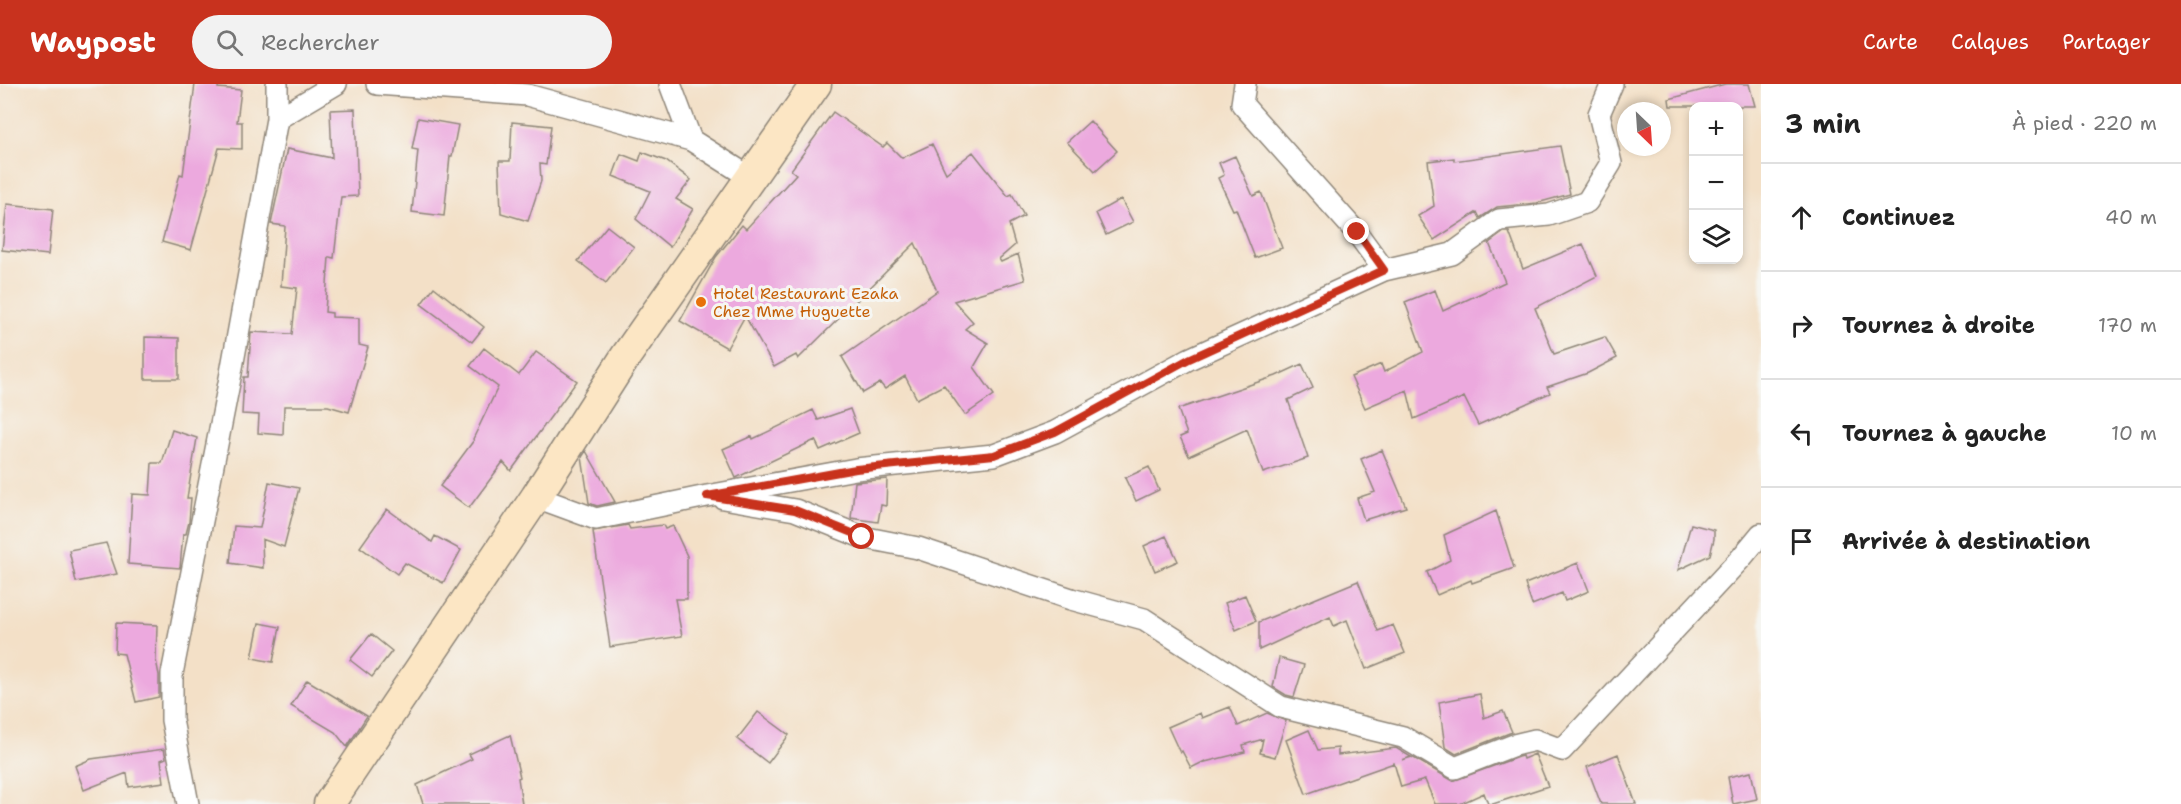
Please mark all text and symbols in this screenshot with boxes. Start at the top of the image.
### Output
search box [192,15,612,69]
text: Waypost [30,23,156,61]
icon: search [213,26,246,59]
text: Rechercher [261,28,380,57]
text: Carte [1863,28,1918,56]
text: Calques [1951,28,2029,56]
text: Partager [2062,28,2151,56]
north arrow [1617,102,1671,156]
map controls [1689,102,1743,264]
button: + [1689,102,1743,156]
text: 3 min [1785,106,1861,141]
text: À pied · 220 m [2012,110,2157,136]
button: − [1689,156,1743,210]
icon: ahead [1785,201,1818,234]
text: Continuez [1842,203,1955,232]
text: 40 m [2105,204,2157,230]
button: layers [1689,210,1743,264]
route end [1343,218,1369,244]
place label: Hotel Restaurant Ezaka Chez Mme Huguette [713,283,898,322]
marker: Hotel Restaurant Ezaka Chez Mme Huguette [694,295,708,309]
icon: right [1785,309,1818,342]
text: Tournez à droite [1842,311,2035,340]
text: 170 m [2098,312,2157,338]
icon: left [1785,417,1818,450]
text: Tournez à gauche [1842,419,2047,448]
text: 10 m [2111,420,2157,446]
route start [848,523,874,549]
icon: arrive [1785,525,1818,558]
text: Arrivée à destination [1842,527,2090,556]

